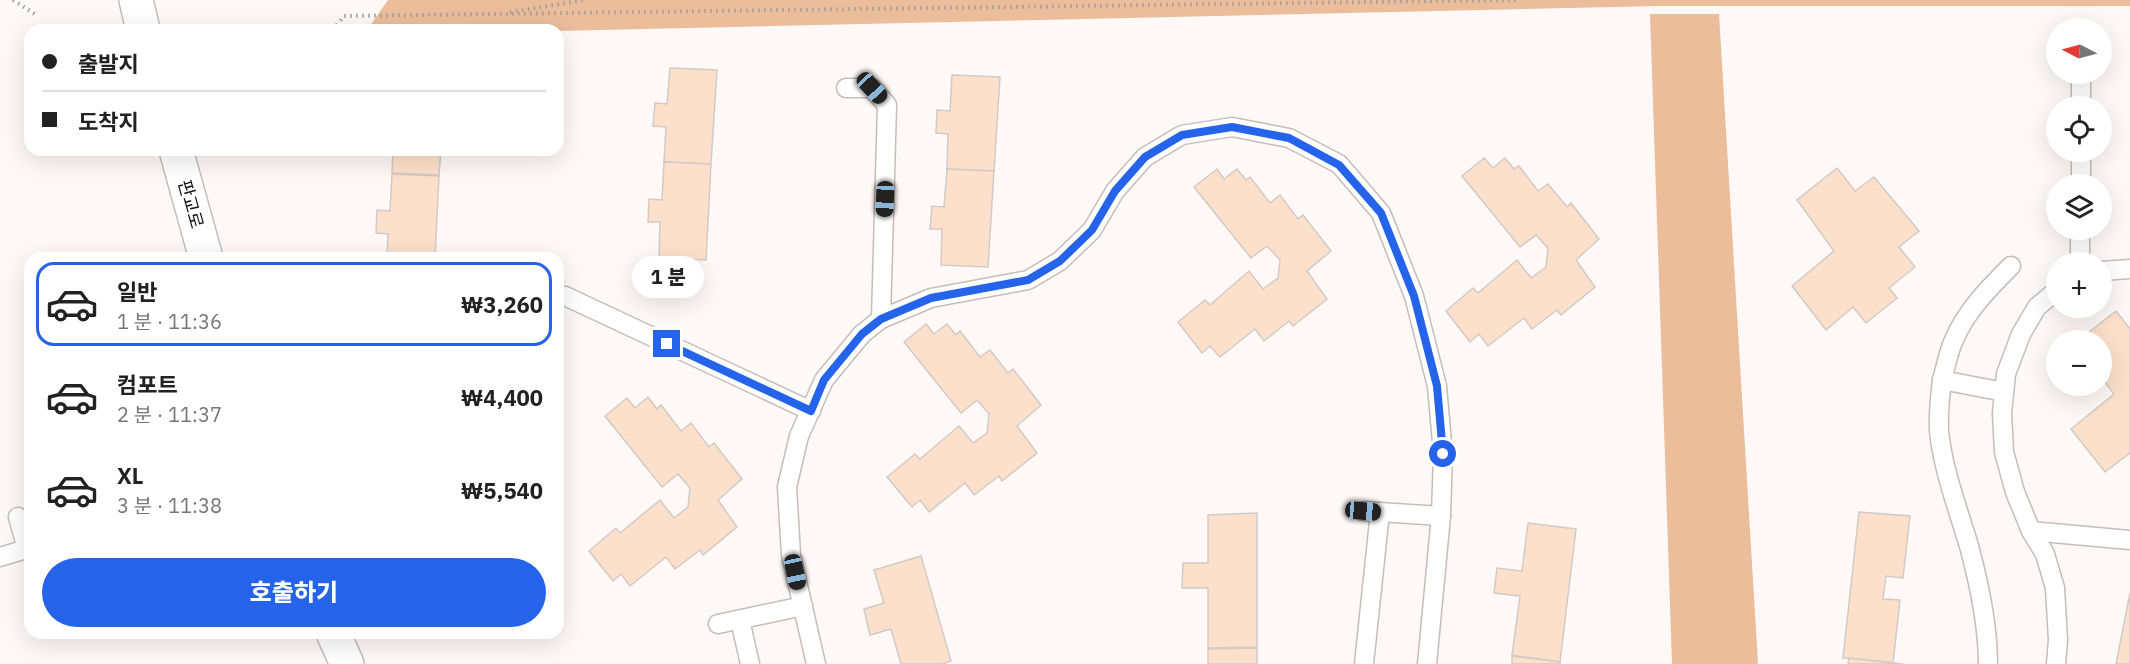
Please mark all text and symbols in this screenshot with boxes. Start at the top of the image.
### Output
north arrow [2046,18,2112,84]
map controls [2046,18,2112,396]
text: 출발지 [78,49,139,78]
car [853,69,891,107]
button: locate [2046,96,2112,162]
text: 도착지 [78,107,139,136]
button: layers [2046,174,2112,240]
street label: 판교로 [173,177,209,231]
car [875,181,895,217]
button: + [2046,252,2112,318]
callout: 1 분 [631,257,703,299]
text: 1 분 [650,263,686,290]
icon: car [45,277,99,331]
text: 일반 [117,277,157,306]
text: ₩3,260 [461,290,543,319]
text: 1 분 · 11:36 [117,308,222,335]
route end [653,330,680,357]
button: − [2046,330,2112,396]
icon: car [45,370,99,424]
text: 컴포트 [117,370,178,399]
text: ₩4,400 [461,383,543,412]
text: 2 분 · 11:37 [117,401,222,428]
route start [1429,440,1456,467]
text: XL [117,461,143,490]
icon: car [45,463,99,517]
text: ₩5,540 [461,476,543,505]
text: 3 분 · 11:38 [117,492,222,519]
car [1344,500,1382,522]
car [782,553,808,591]
button: 호출하기 [42,558,546,627]

